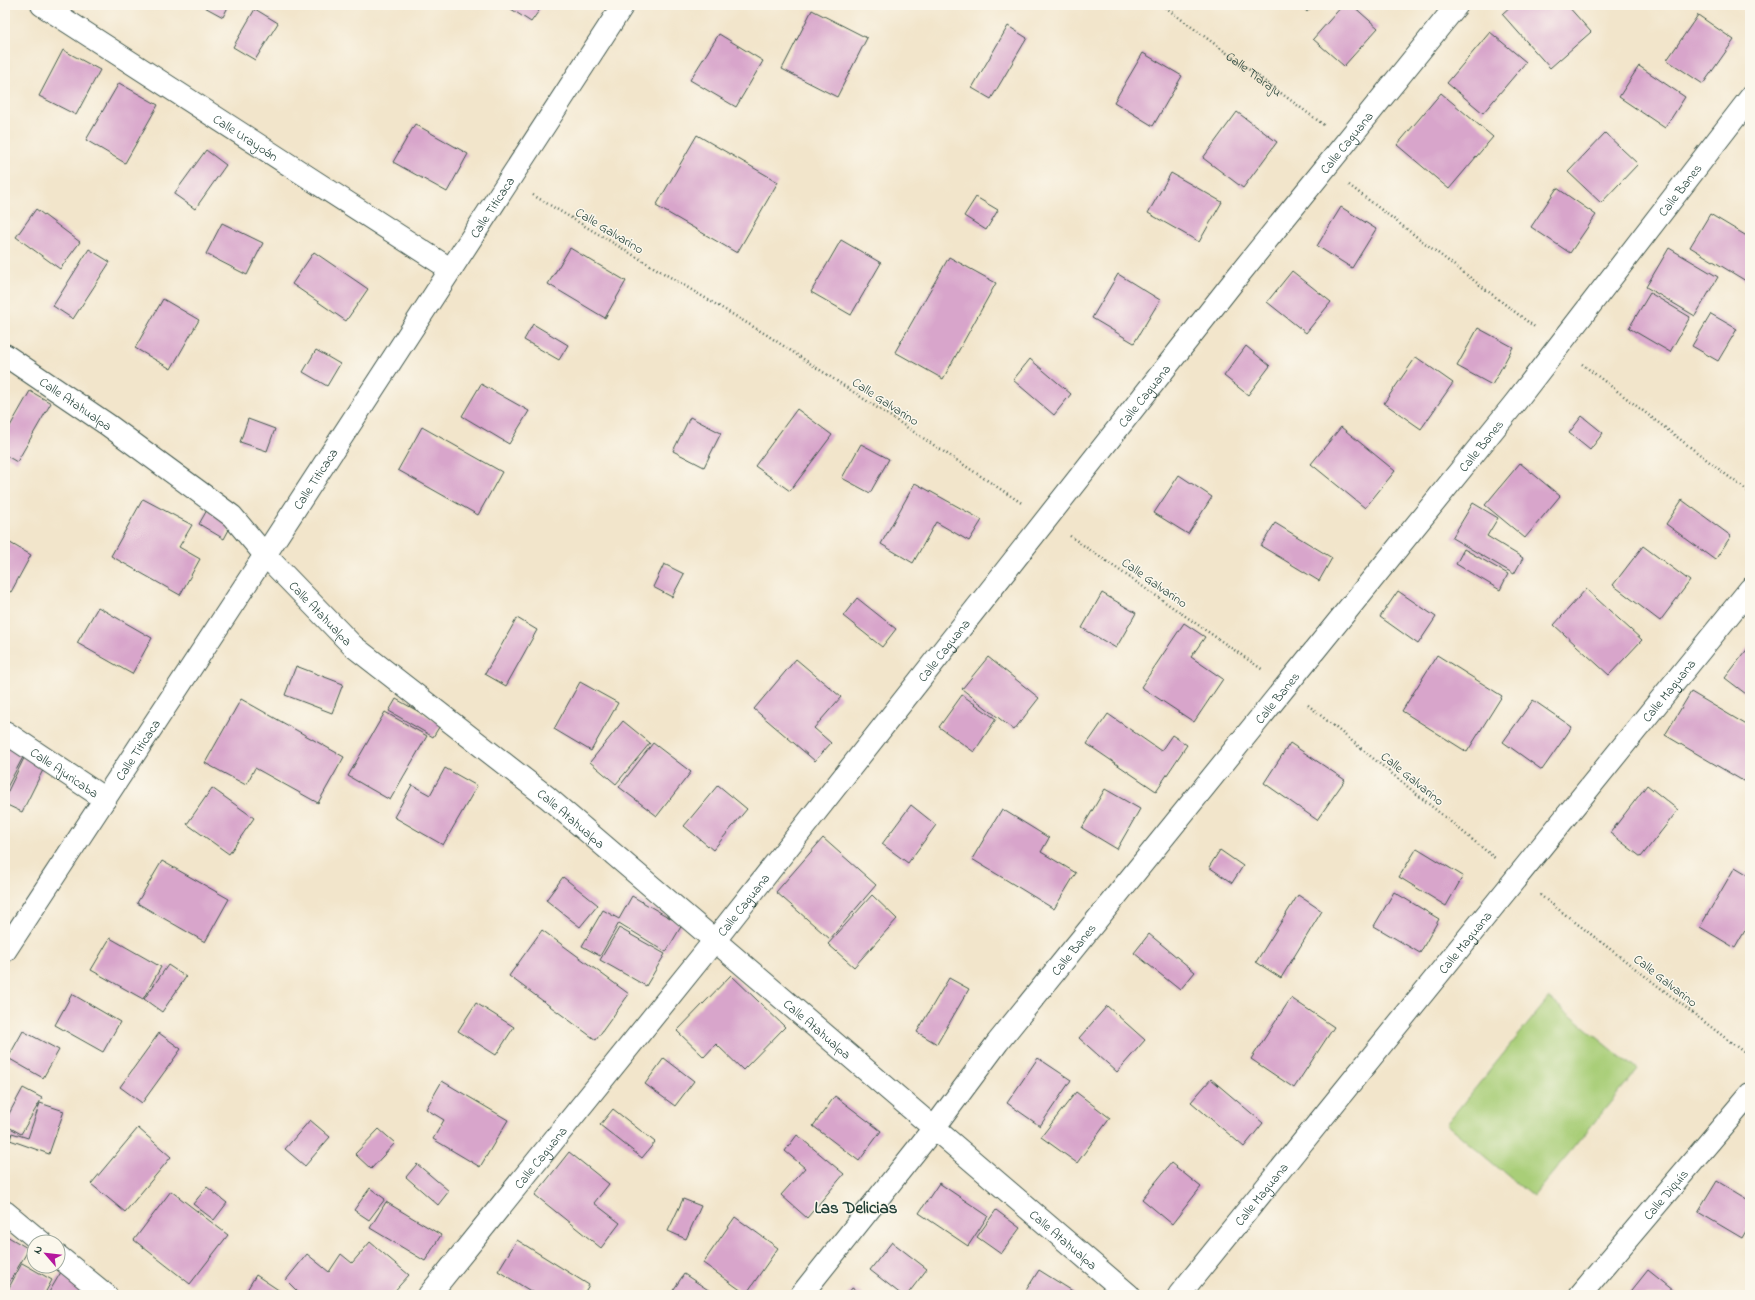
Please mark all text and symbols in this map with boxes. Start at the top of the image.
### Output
street label: Calle Tiaraju [1222,48,1286,102]
street label: Calle Caguana [1316,108,1378,179]
street label: Calle Urayoán [209,110,282,166]
street label: Calle Banes [1654,160,1707,221]
street label: Calle Titicaca [466,173,520,242]
street label: Calle Galvarino [572,203,647,259]
street label: Calle Caguana [1114,361,1176,432]
street label: Calle Atahualpa [35,373,115,436]
street label: Calle Galvarino [848,373,923,431]
street label: Calle Banes [1455,416,1509,477]
street label: Calle Titicaca [289,445,343,514]
street label: Calle Galvarino [1117,553,1191,613]
street label: Calle Atahualpa [284,577,356,651]
street label: Calle Caguana [914,615,975,686]
street label: Calle Maguana [1638,655,1701,727]
street label: Calle Banes [1251,668,1305,728]
street label: Calle Titicaca [111,716,166,785]
street label: Calle Ajuricaba [26,744,102,803]
street label: Calle Galvarino [1376,748,1448,811]
street label: Calle Atahualpa [532,785,609,854]
street label: Calle Caguana [713,870,775,941]
street label: Calle Maguana [1434,907,1497,979]
street label: Calle Banes [1047,920,1101,980]
street label: Calle Galvarino [1629,950,1701,1012]
street label: Calle Atahualpa [779,995,855,1064]
street label: Calle Caguana [510,1123,572,1193]
street label: Calle Maguana [1231,1159,1293,1231]
street label: Calle Diquís [1639,1165,1694,1225]
district label: Las Delicias [815,1196,898,1221]
street label: Calle Atahualpa [1025,1206,1101,1275]
north arrow [26,1234,66,1274]
text: N [29,1243,47,1257]

